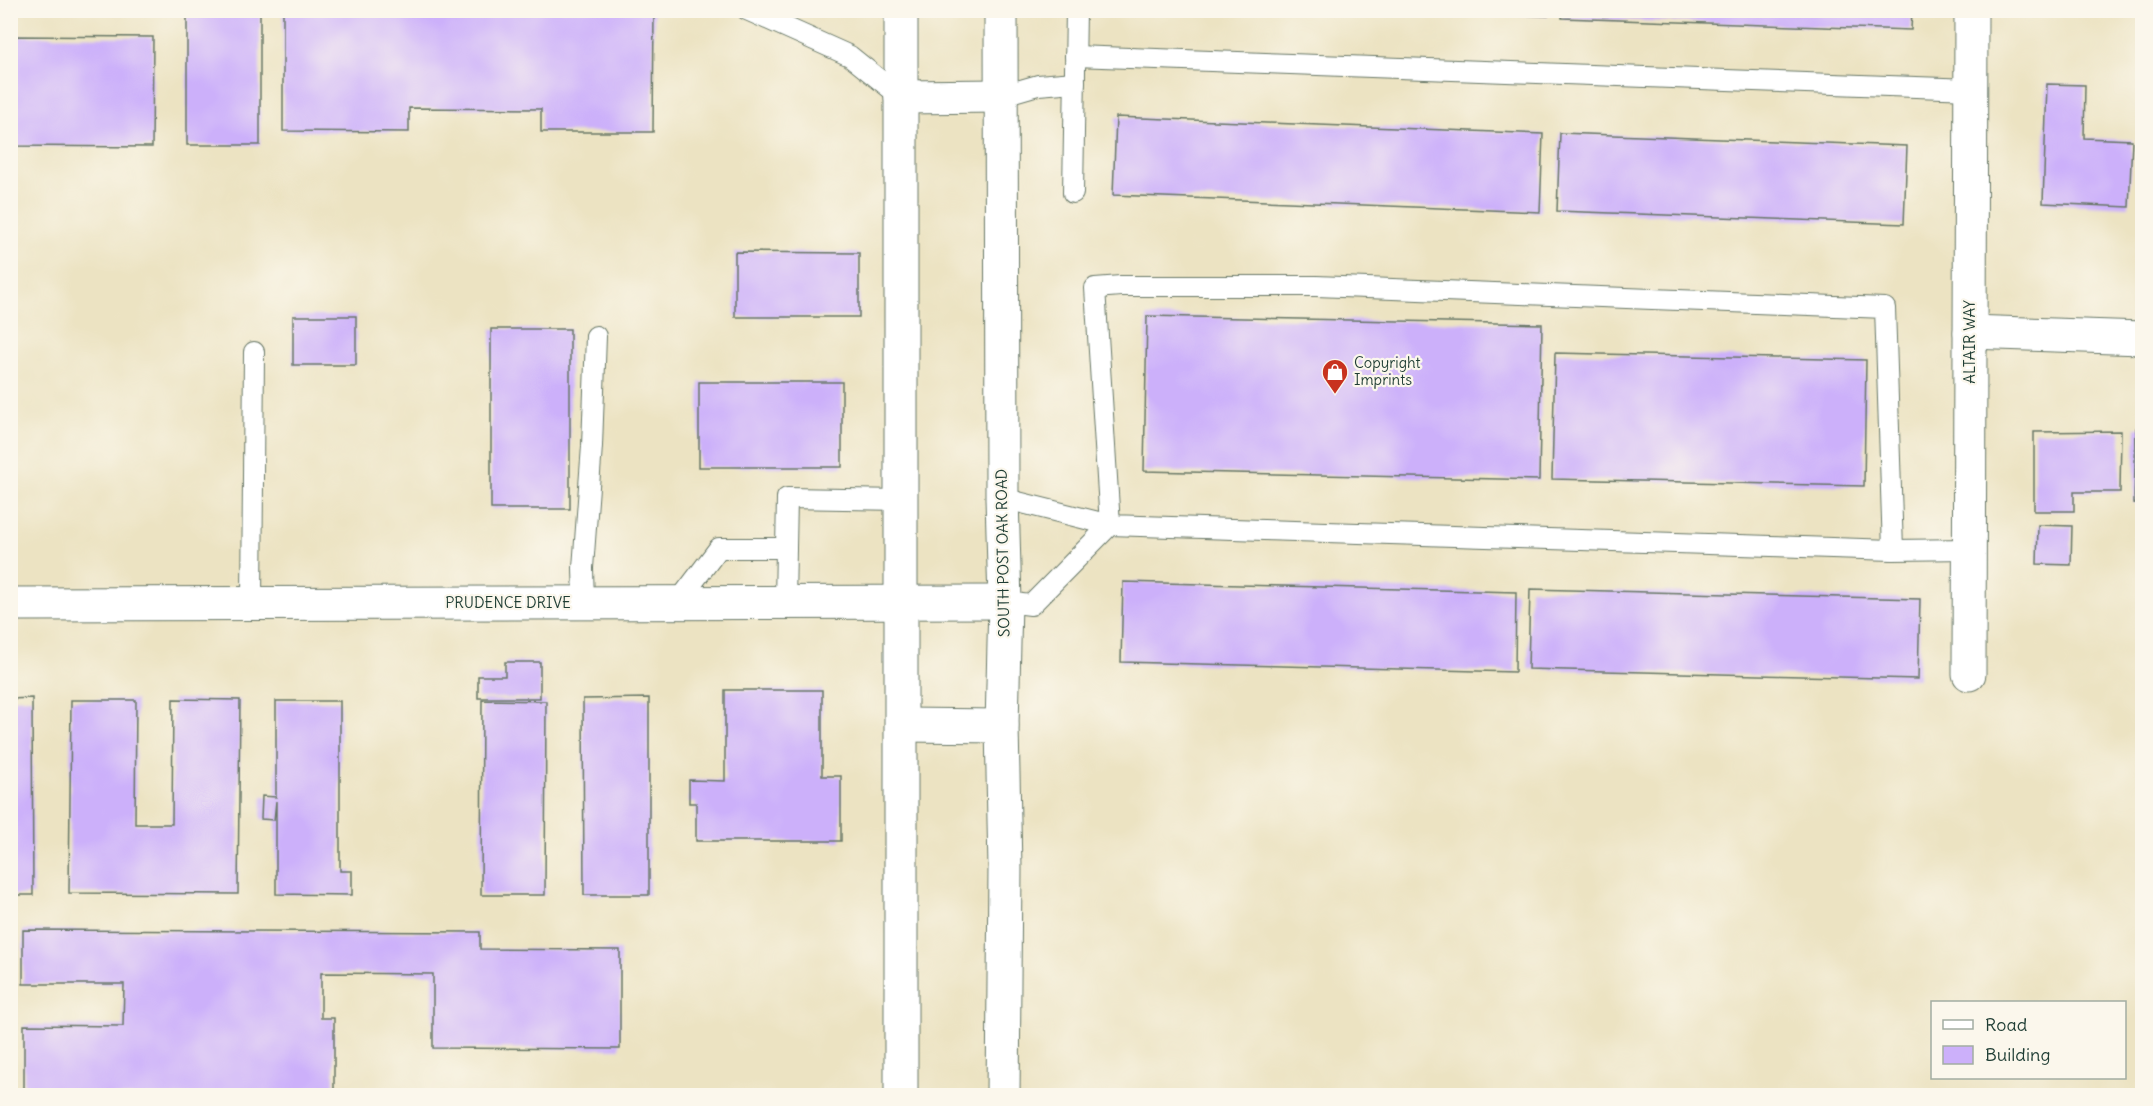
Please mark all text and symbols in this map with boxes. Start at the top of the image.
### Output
street label: ALTAIR WAY [1960,300,1979,384]
place label: Copyright Imprints [1354,353,1421,389]
shop icon: Copyright Imprints [1320,357,1350,395]
street label: SOUTH POST OAK ROAD [992,469,1013,637]
street label: PRUDENCE DRIVE [445,593,571,612]
legend [1931,1001,2126,1079]
text: Road [1985,1013,2028,1036]
text: Building [1985,1043,2050,1066]

